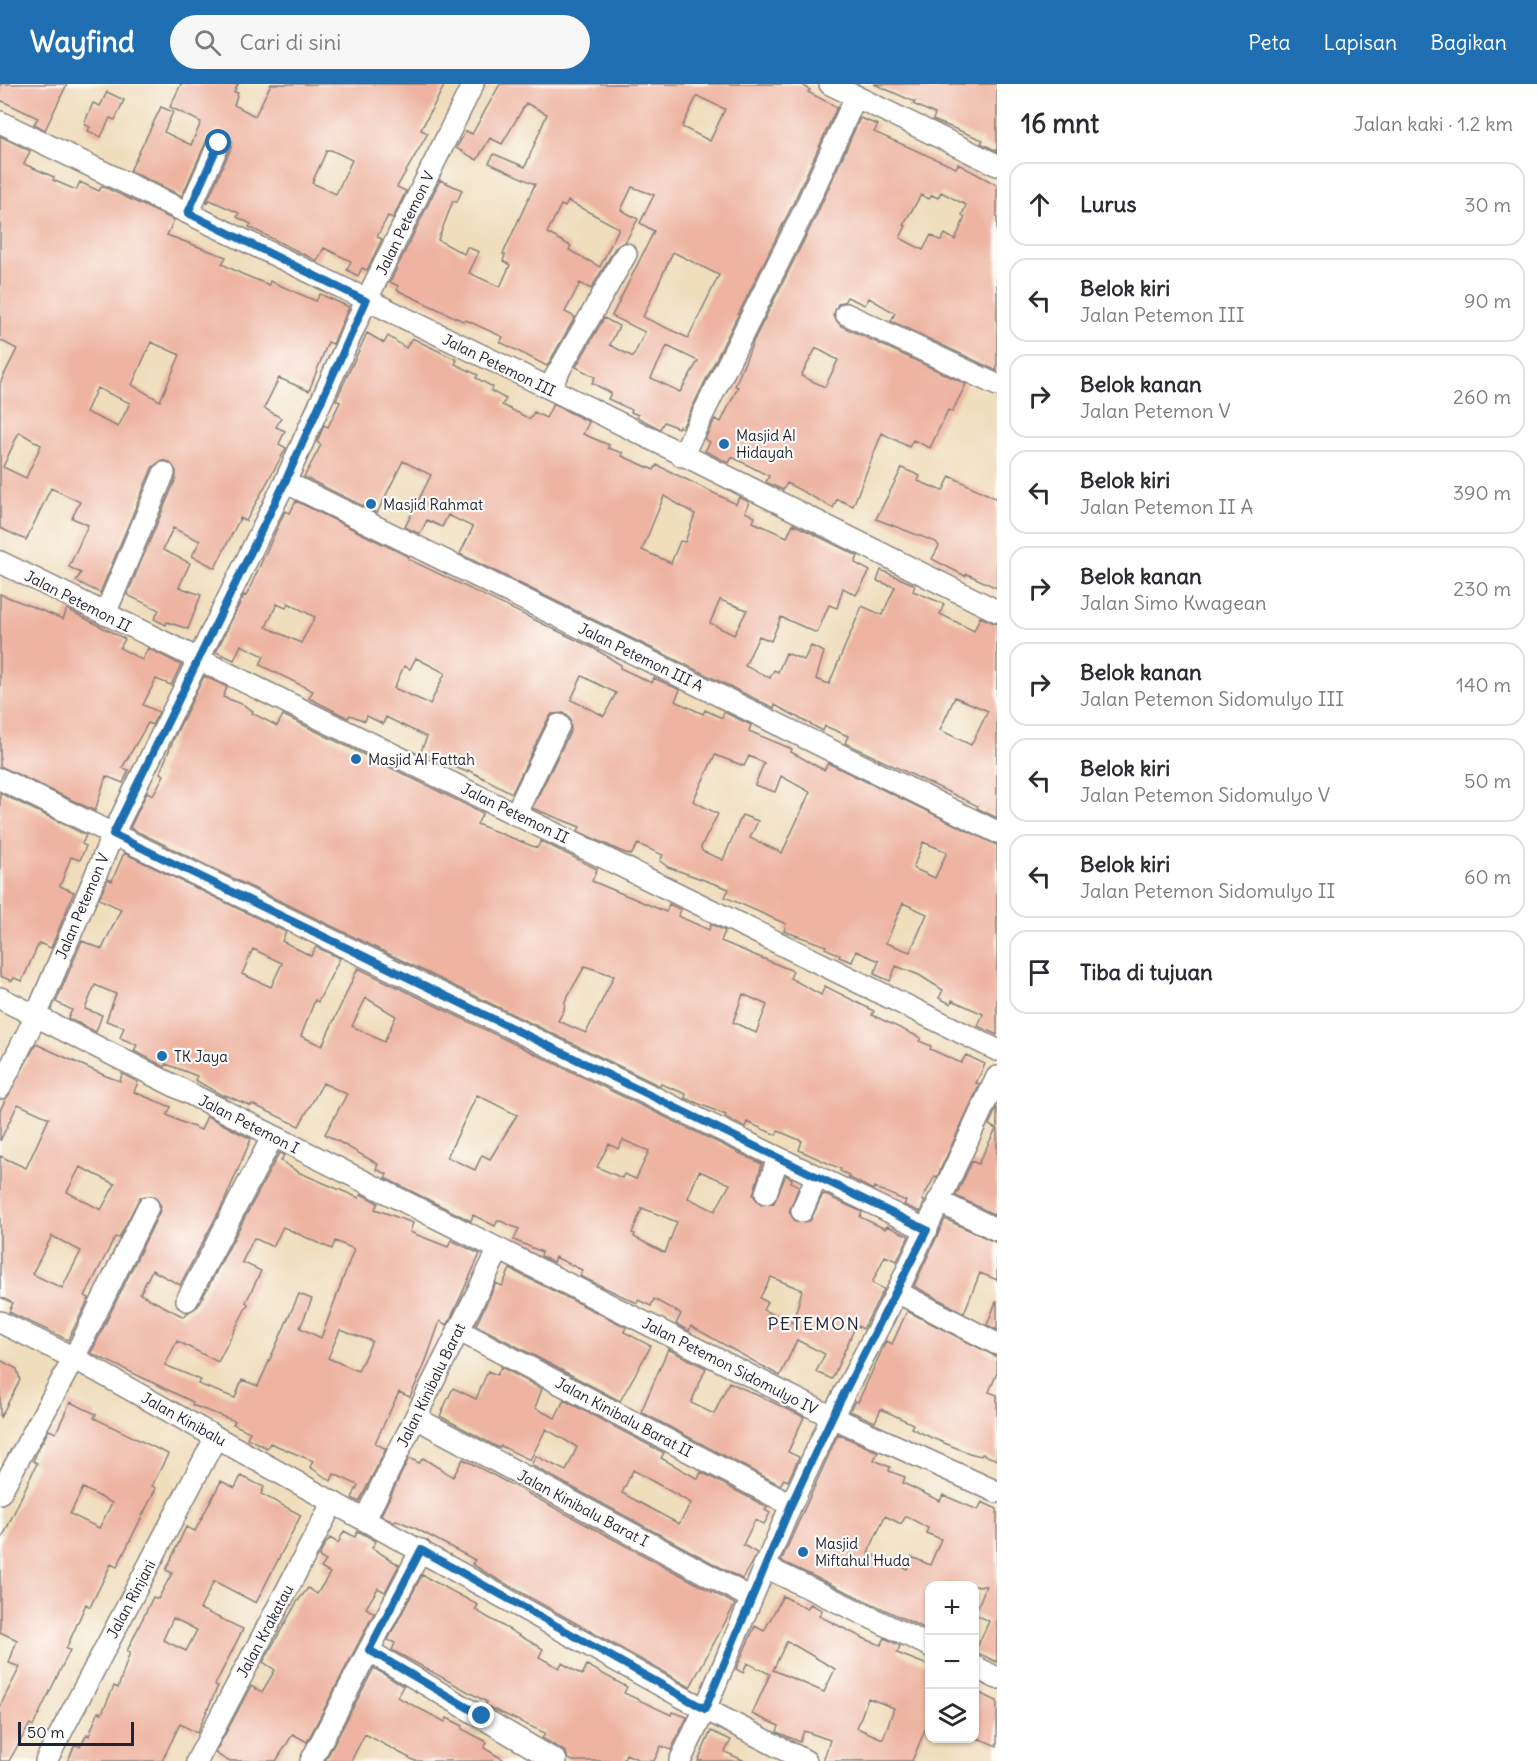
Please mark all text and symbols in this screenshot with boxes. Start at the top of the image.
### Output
search box [170,15,590,69]
text: Wayfind [30,24,134,60]
icon: search [191,26,224,59]
text: Cari di sini [239,28,341,56]
text: Peta [1248,29,1291,56]
text: Lapisan [1324,29,1397,56]
text: Bagikan [1430,29,1507,56]
text: 16 mnt [1021,107,1099,140]
text: Jalan kaki · 1.2 km [1354,111,1513,136]
route start [205,129,231,155]
street label: Jalan Petemon V [372,168,438,278]
icon: ahead [1023,188,1056,221]
text: Lurus [1080,190,1136,218]
text: 30 m [1464,192,1511,217]
text: Belok kiri [1080,274,1170,302]
icon: left [1023,284,1056,317]
text: 90 m [1464,288,1511,313]
text: Jalan Petemon III [1080,302,1244,327]
street label: Jalan Petemon III [439,329,559,401]
text: Belok kanan [1080,370,1202,398]
icon: right [1023,380,1056,413]
text: 260 m [1453,384,1511,409]
text: Jalan Petemon V [1080,398,1231,423]
place label: Masjid Al Hidayah [736,426,796,462]
marker: Masjid Al Hidayah [717,437,731,451]
text: Belok kiri [1080,466,1170,494]
icon: left [1023,476,1056,509]
text: 390 m [1453,480,1511,505]
text: Jalan Petemon II A [1080,494,1253,519]
place label: Masjid Rahmat [383,495,483,514]
marker: Masjid Rahmat [364,497,378,511]
text: Belok kanan [1080,562,1202,590]
street label: Jalan Petemon II [22,566,134,636]
icon: right [1023,572,1056,605]
text: 230 m [1453,576,1511,601]
text: Jalan Simo Kwagean [1080,590,1267,615]
street label: Jalan Petemon III A [575,619,707,696]
text: Belok kanan [1080,658,1202,686]
icon: right [1023,668,1056,701]
text: 140 m [1456,672,1511,697]
text: Jalan Petemon Sidomulyo III [1080,686,1344,711]
place label: Masjid Al Fattah [368,750,475,769]
marker: Masjid Al Fattah [349,752,363,766]
text: Belok kiri [1080,754,1170,782]
icon: left [1023,764,1056,797]
text: 50 m [1464,768,1511,793]
street label: Jalan Petemon II [458,779,572,847]
text: Jalan Petemon Sidomulyo V [1080,782,1330,807]
street label: Jalan Petemon V [51,850,113,962]
text: Belok kiri [1080,850,1170,878]
icon: left [1023,860,1056,893]
text: 60 m [1464,864,1511,889]
text: Jalan Petemon Sidomulyo II [1080,878,1335,903]
icon: arrive [1023,956,1056,989]
text: Tiba di tujuan [1080,958,1213,986]
place label: TK Jaya [174,1047,228,1066]
marker: TK Jaya [155,1049,169,1063]
street label: Jalan Petemon I [196,1091,302,1157]
district label: PETEMON [768,1312,860,1335]
street label: Jalan Petemon Sidomulyo IV [639,1313,821,1419]
street label: Jalan Kinibalu Barat [393,1320,469,1450]
street label: Jalan Kinibalu Barat II [552,1373,696,1461]
street label: Jalan Kinibalu [138,1388,230,1450]
street label: Jalan Kinibalu Barat I [514,1465,652,1551]
place label: Masjid Miftahul Huda [815,1534,911,1570]
marker: Masjid Miftahul Huda [796,1545,810,1559]
street label: Jalan Rinjani [102,1557,160,1641]
street label: Jalan Krakatau [233,1581,298,1681]
map controls [925,1581,979,1743]
button: + [925,1581,979,1635]
button: − [925,1635,979,1689]
button: layers [925,1689,979,1743]
route end [468,1702,494,1728]
scale bar [18,1719,134,1746]
text: 50 m [27,1722,65,1742]

